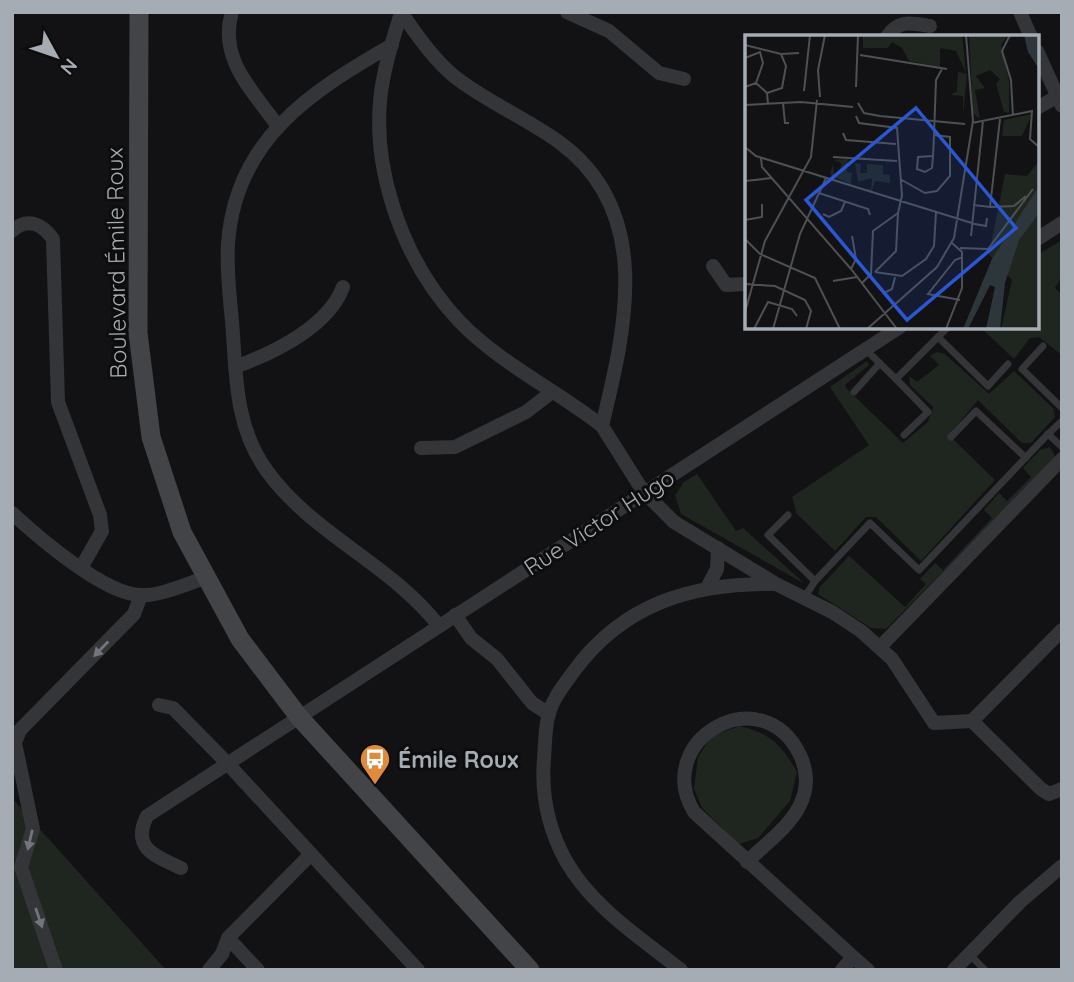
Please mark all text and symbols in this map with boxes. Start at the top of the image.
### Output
north arrow [21,21,91,91]
inset map [745,35,1039,329]
text: N [55,54,83,80]
street label: Boulevard Émile Roux [99,147,133,379]
street label: Rue Victor Hugo [518,463,680,581]
one-way arrow [93,640,109,657]
bus stop icon: Émile Roux [358,742,392,786]
place label: Émile Roux [398,745,519,774]
one-way arrow [24,829,35,851]
one-way arrow [34,908,45,929]

